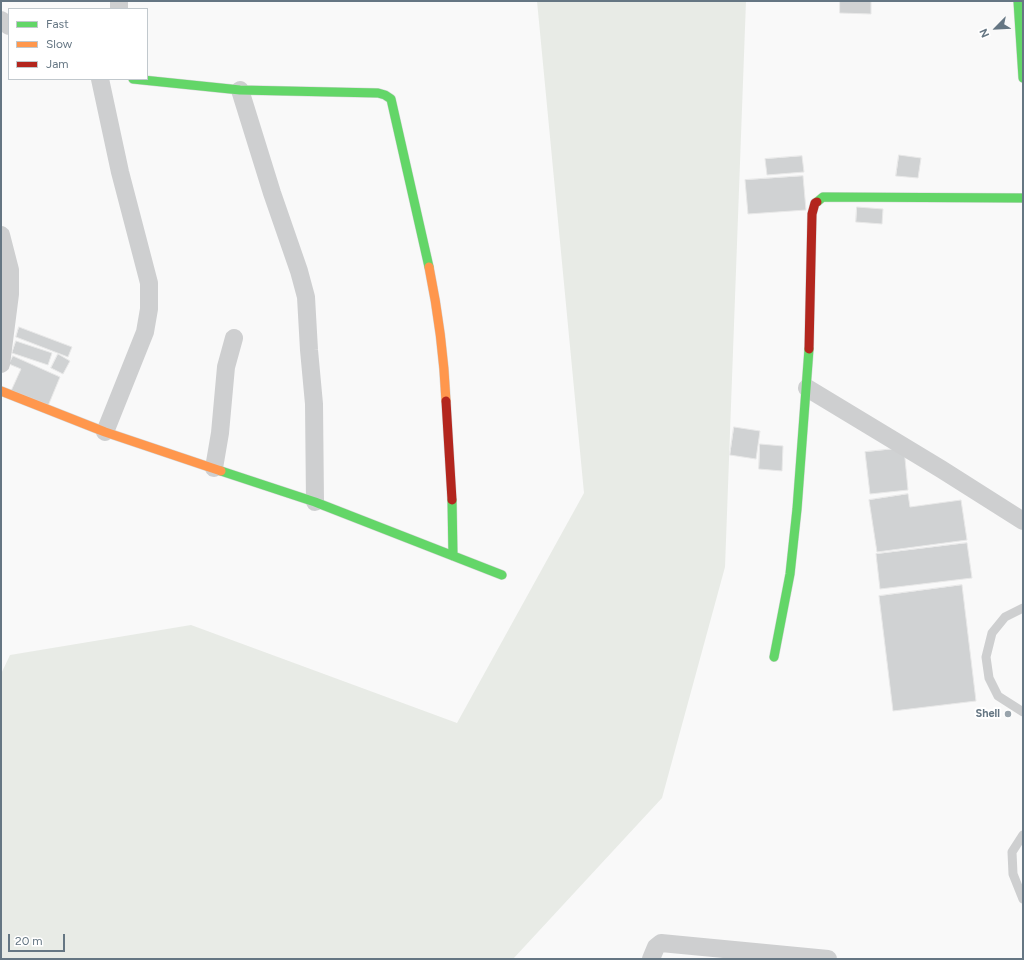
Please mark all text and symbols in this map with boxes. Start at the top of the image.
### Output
legend [8,8,148,80]
north arrow [976,8,1016,48]
text: Fast [46,17,69,31]
text: N [977,27,992,40]
text: Slow [46,37,72,51]
text: Jam [46,57,69,71]
place label: Shell [976,707,1000,721]
marker: Shell [1003,709,1013,719]
scale bar [10,926,67,952]
text: 20 m [15,934,43,948]

